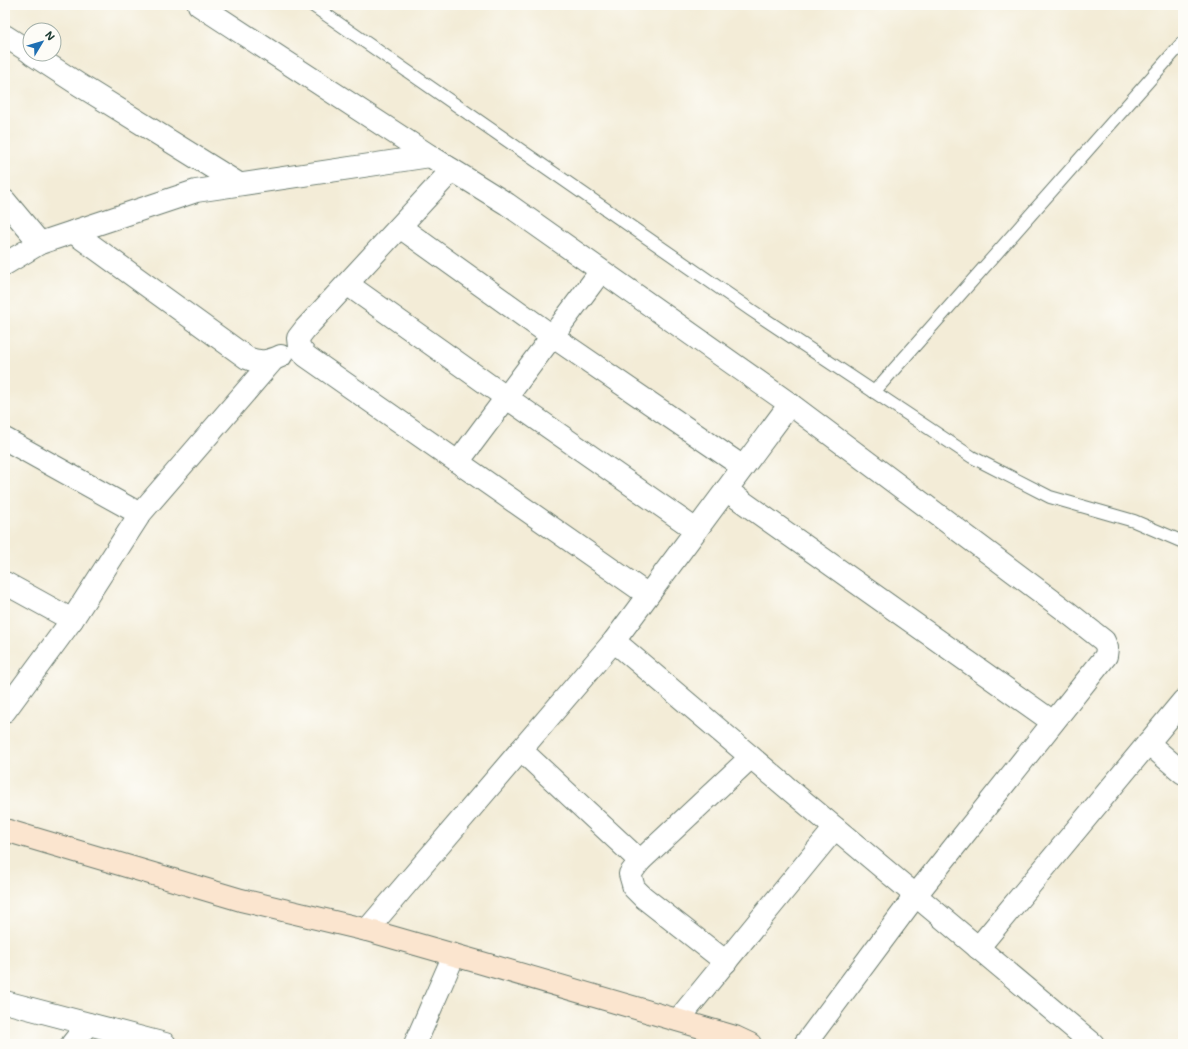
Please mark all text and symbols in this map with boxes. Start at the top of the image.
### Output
north arrow [22,22,62,62]
text: N [42,28,59,43]

